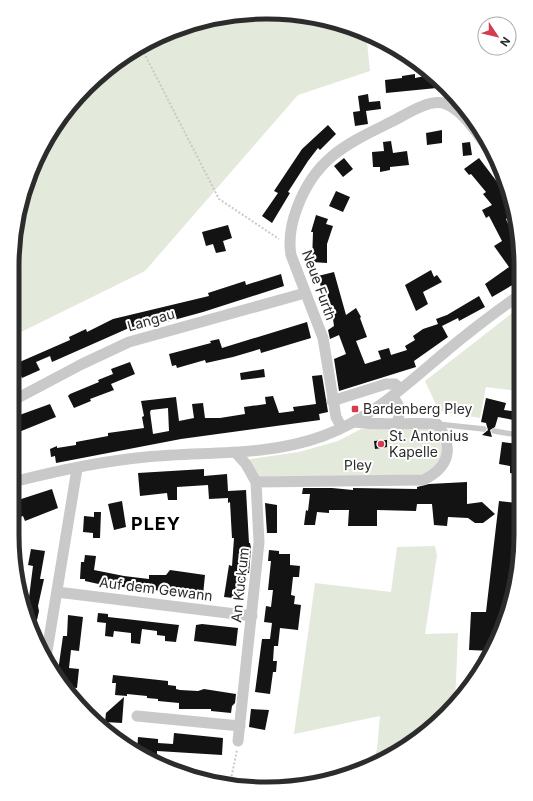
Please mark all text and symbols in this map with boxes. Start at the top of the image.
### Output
north arrow [477,16,517,56]
text: N [497,34,513,49]
street label: Neue Furth [299,247,340,322]
street label: Langau [125,305,177,334]
place label: Bardenberg Pley [363,400,473,417]
marker: Bardenberg Pley [350,404,360,414]
place label: St. Antonius Kapelle [389,427,469,460]
marker: St. Antonius Kapelle [376,439,386,449]
street label: Pley [344,456,372,473]
district label: PLEY [131,513,181,534]
street label: An Kuckum [227,547,252,623]
street label: Auf dem Gewann [98,573,214,604]

